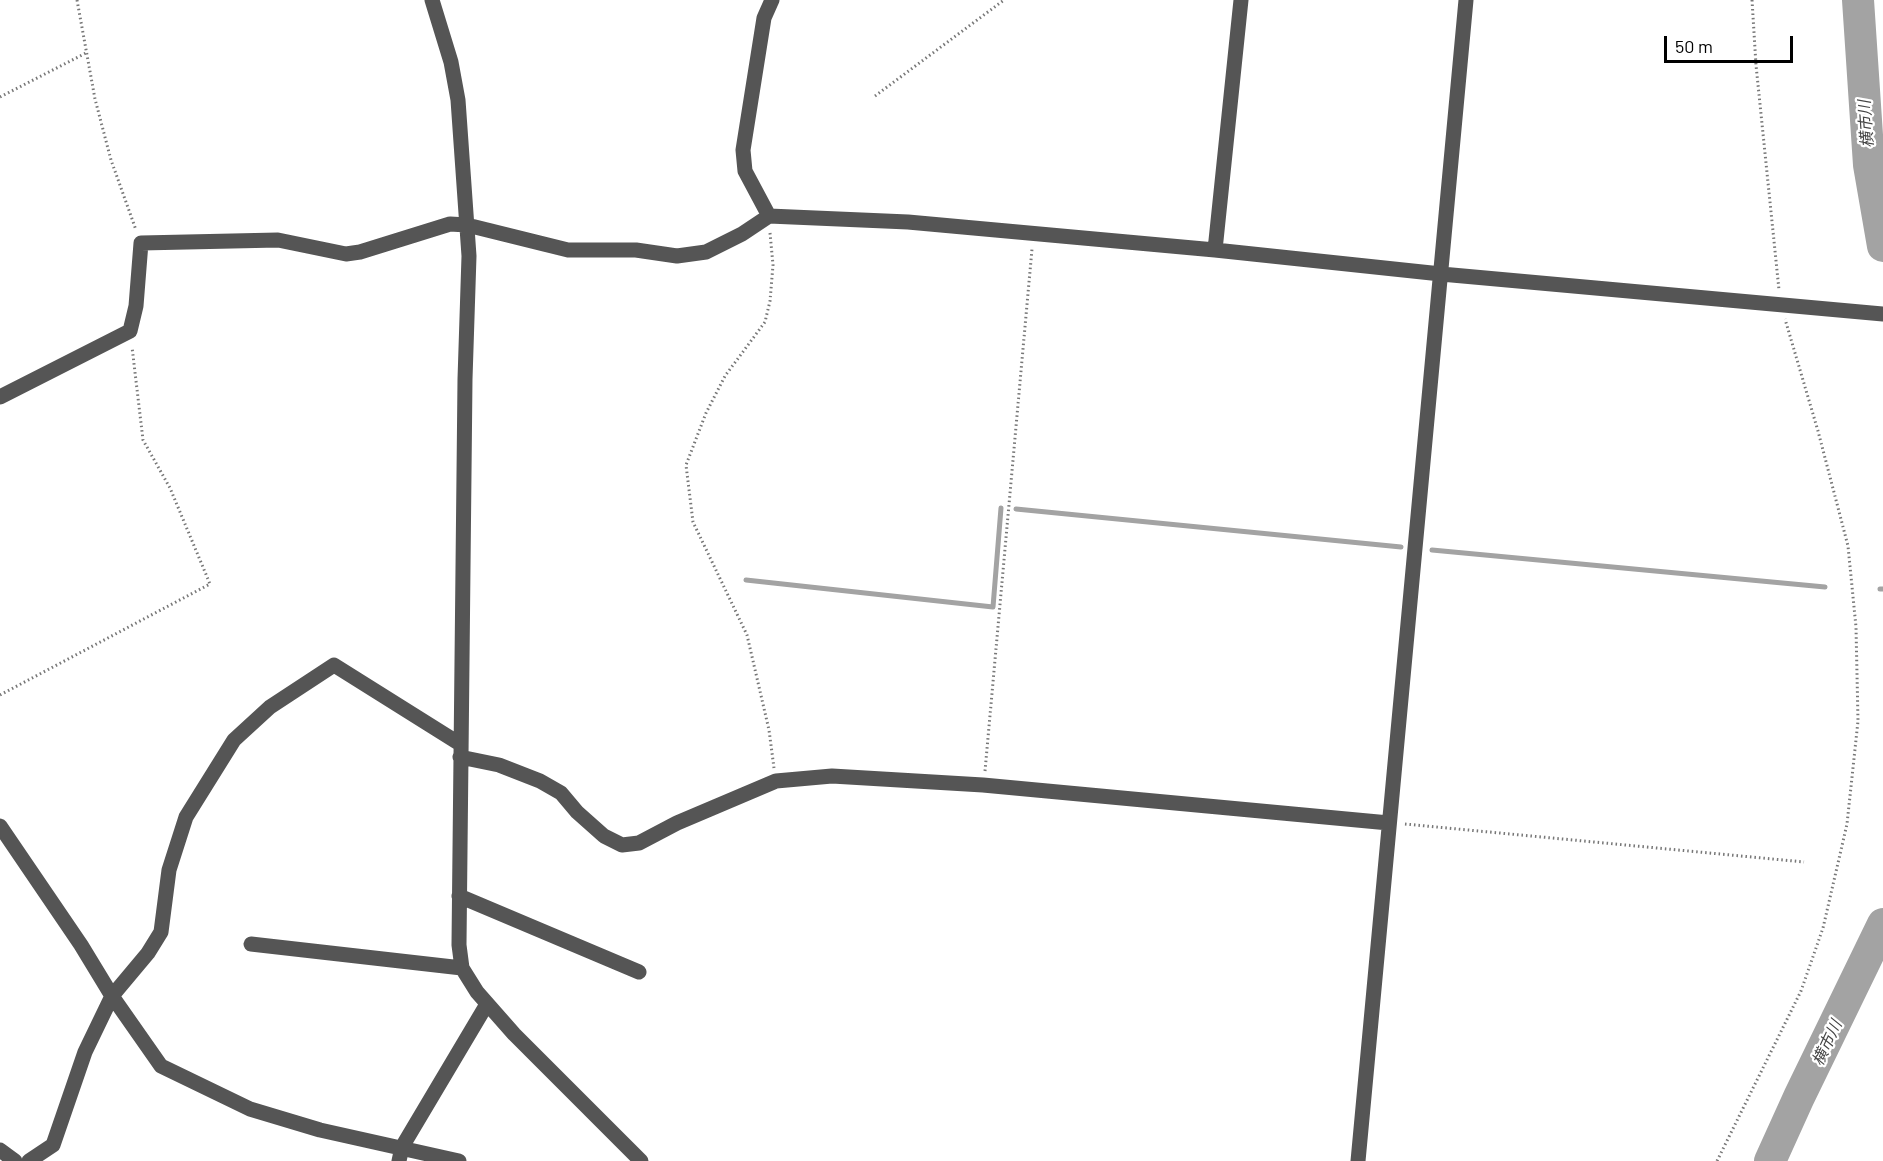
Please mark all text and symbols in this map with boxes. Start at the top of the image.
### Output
scale bar [1667,24,1796,62]
text: 50 m [1675,35,1713,57]
water label: 横市川 [1855,99,1877,149]
water label: 横市川 [1808,1017,1846,1069]

